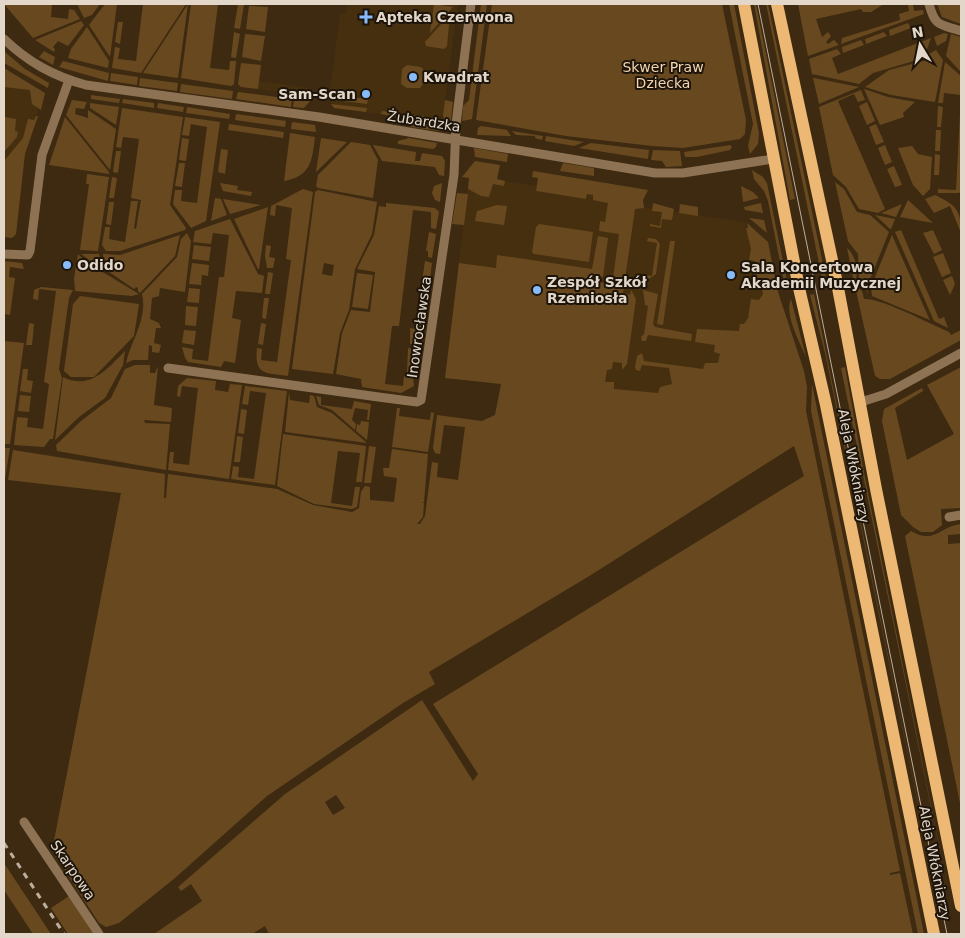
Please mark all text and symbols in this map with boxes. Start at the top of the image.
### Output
place label: Apteka Czerwona [376,9,513,25]
marker: Apteka Czerwona [360,11,372,23]
north arrow [895,20,945,70]
text: N [911,23,925,41]
park label: Skwer Praw Dziecka [622,59,704,91]
place label: Kwadrat [423,69,490,85]
marker: Kwadrat [407,71,419,83]
place label: Sam-Scan [278,86,356,102]
marker: Sam-Scan [360,88,372,100]
street label: Żubardzka [386,106,462,135]
place label: Odido [77,257,124,273]
marker: Odido [61,259,73,271]
place label: Sala Koncertowa Akademii Muzycznej [741,259,901,291]
marker: Sala Koncertowa Akademii Muzycznej [725,269,737,281]
place label: Zespół Szkół Rzemiosła [547,274,647,306]
street label: Inowrocławska [404,275,434,379]
marker: Zespół Szkół Rzemiosła [531,284,543,296]
street label: Aleja Włókniarzy [835,407,873,525]
street label: Aleja Włókniarzy [916,804,954,922]
street label: Skarpowa [47,837,99,903]

